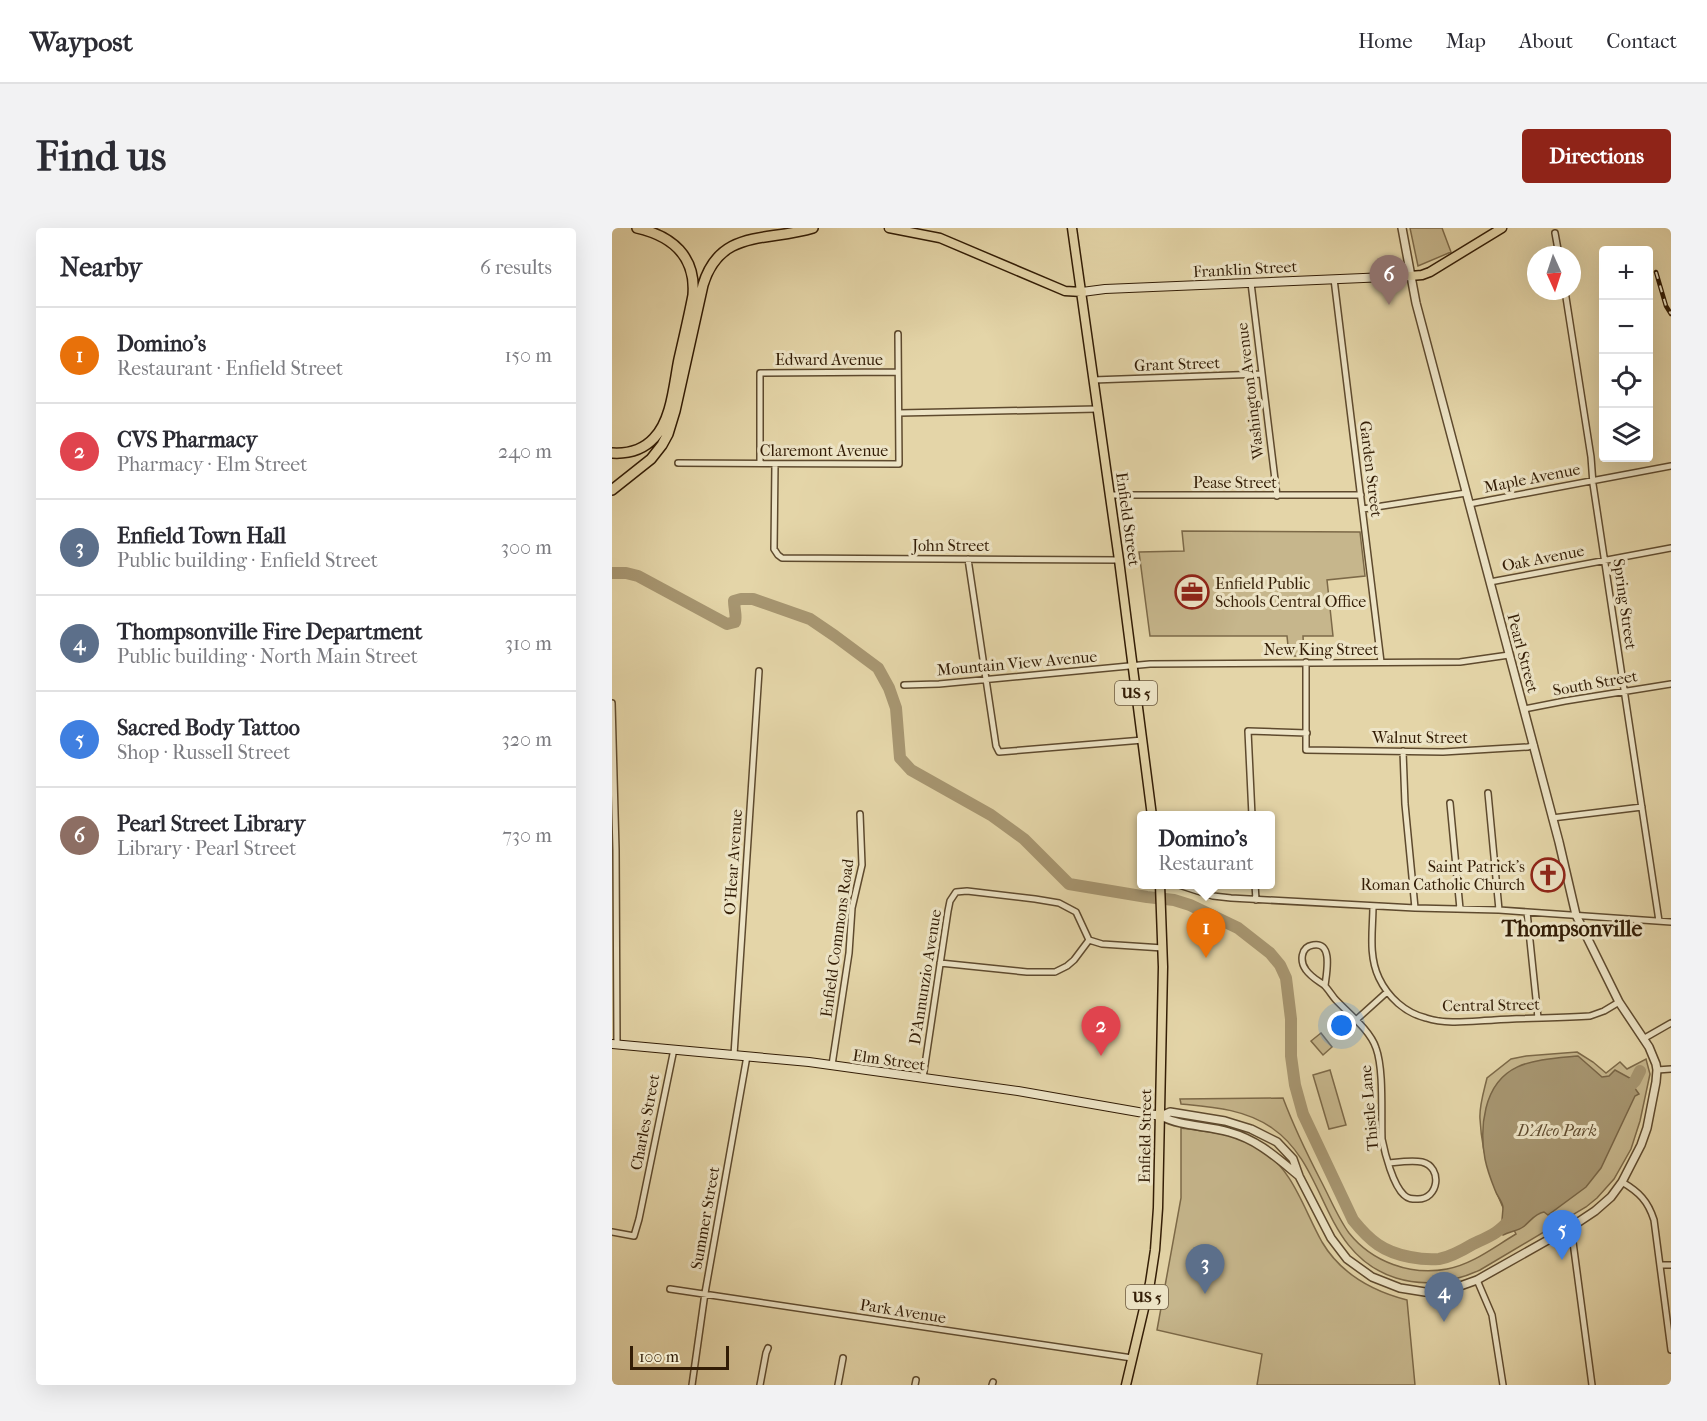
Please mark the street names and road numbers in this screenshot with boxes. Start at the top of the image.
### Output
street label: Franklin Street [1192,257,1298,281]
street label: Washington Avenue [1232,321,1268,461]
street label: Edward Avenue [775,350,883,369]
street label: Grant Street [1134,353,1221,375]
street label: Garden Street [1356,420,1386,519]
street label: Claremont Avenue [760,441,888,460]
street label: Maple Avenue [1482,459,1582,497]
street label: Enfield Street [1112,471,1144,567]
street label: Pease Street [1193,473,1277,492]
street label: John Street [910,536,990,555]
street label: Oak Avenue [1500,541,1586,575]
street label: Spring Street [1609,557,1641,651]
street label: Pearl Street [1503,611,1543,695]
street label: New King Street [1264,640,1379,659]
street label: Mountain View Avenue [936,647,1098,679]
street label: South Street [1551,666,1639,700]
road number: US 5 [1115,681,1157,705]
street label: Walnut Street [1371,728,1468,747]
street label: O'Hear Avenue [720,809,746,915]
street label: Enfield Commons Road [816,857,858,1018]
street label: D'Annunzio Avenue [905,908,945,1046]
street label: Central Street [1442,995,1540,1015]
street label: Elm Street [851,1046,927,1075]
street label: Thistle Lane [1356,1064,1382,1152]
street label: Charles Street [626,1072,664,1172]
street label: Enfield Street [1135,1088,1155,1183]
street label: Summer Street [687,1165,723,1271]
road number: US 5 [1126,1285,1168,1309]
street label: Park Avenue [859,1295,947,1327]

